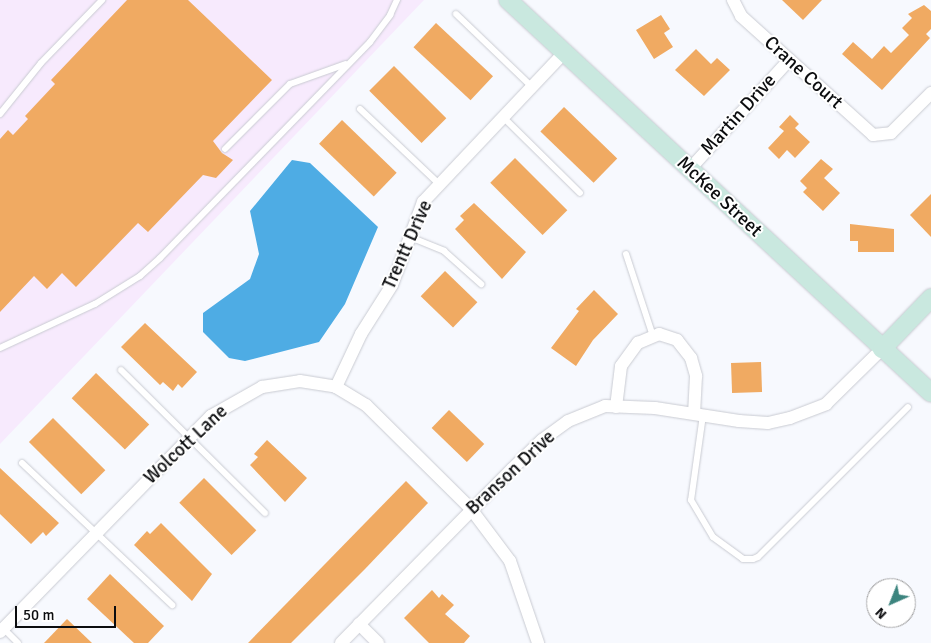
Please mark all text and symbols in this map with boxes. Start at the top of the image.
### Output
street label: Crane Court [759,32,847,114]
street label: Martin Drive [697,70,781,160]
street label: McKee Street [672,152,766,242]
street label: Trentt Drive [378,197,438,293]
street label: Wolcott Lane [139,401,233,489]
street label: Branson Drive [462,426,560,520]
north arrow [866,578,916,628]
scale bar [18,596,119,628]
text: N [872,604,890,623]
text: 50 m [23,606,54,624]

